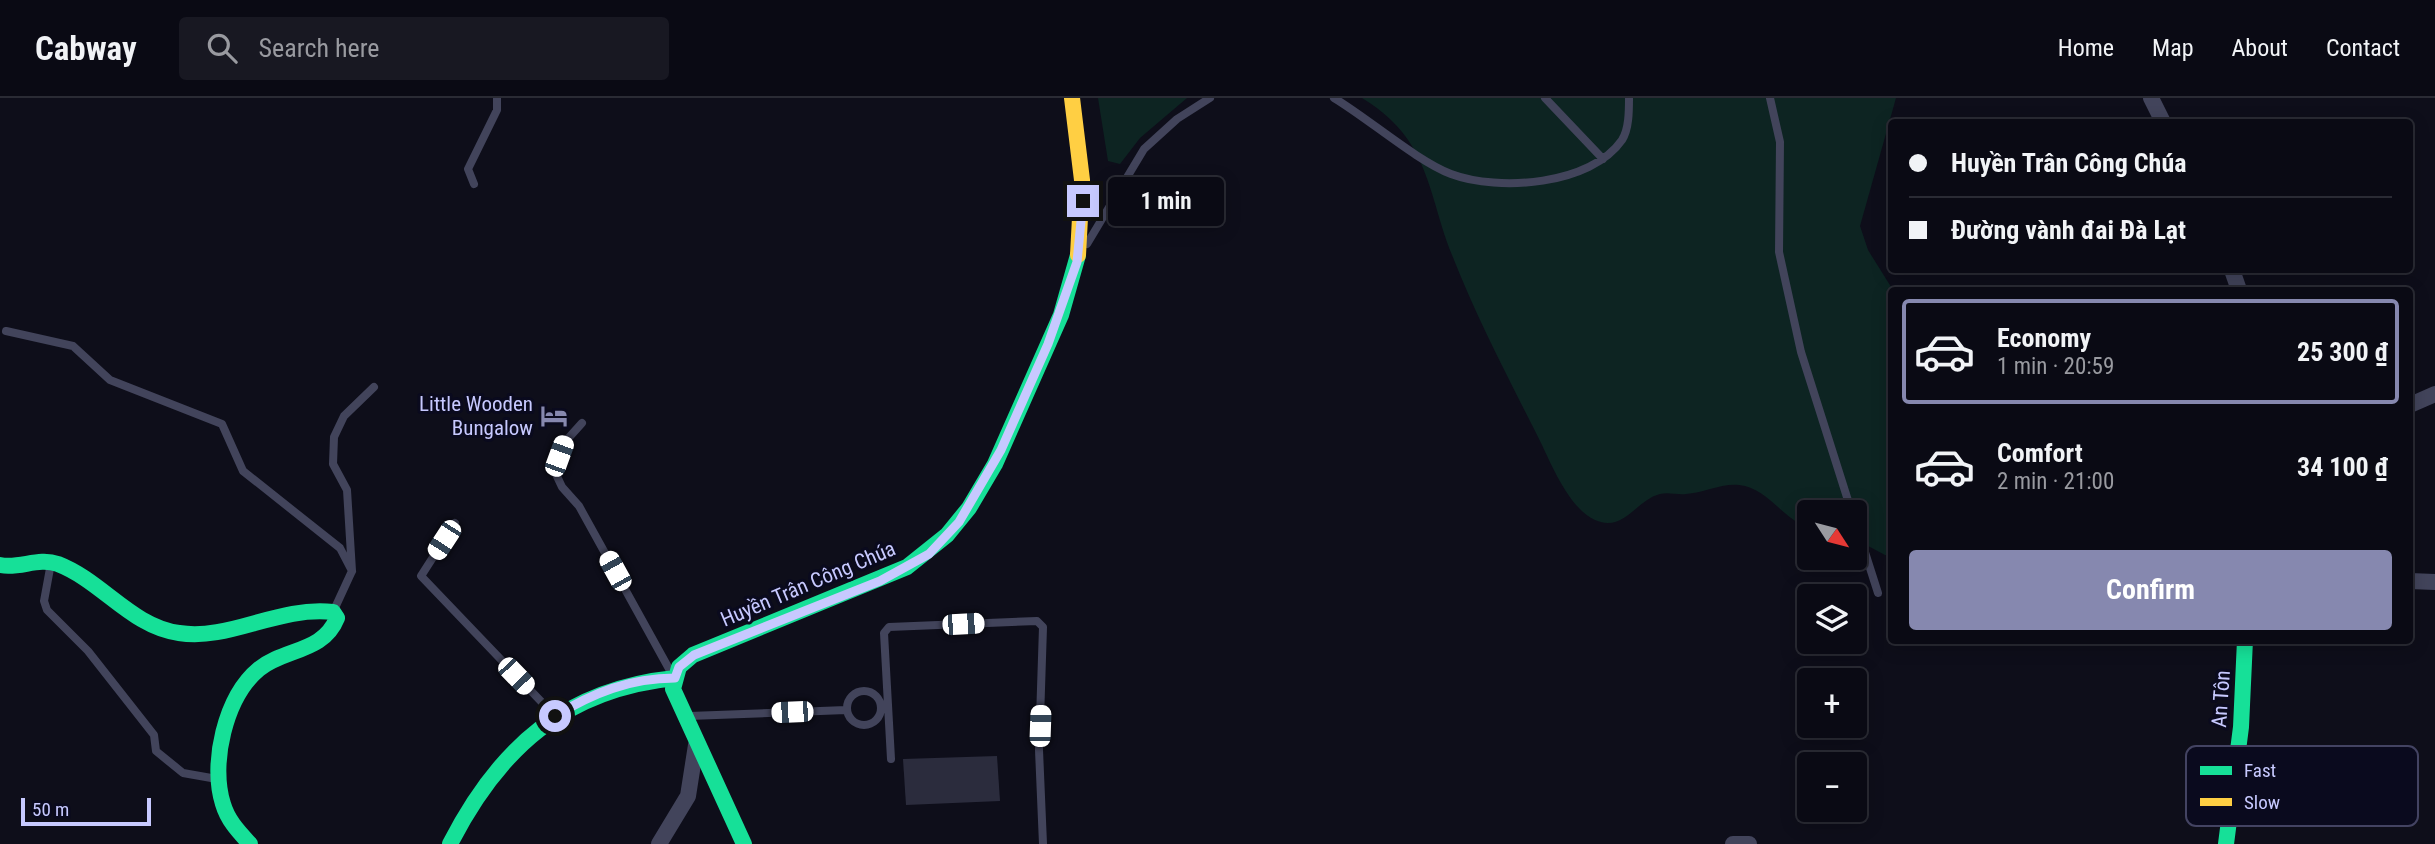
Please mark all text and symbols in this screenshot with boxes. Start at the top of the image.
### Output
search box [179,17,669,80]
text: Cabway [35,29,137,68]
icon: search [203,29,241,67]
text: Search here [259,33,380,63]
text: Home [2058,34,2114,62]
text: Map [2152,34,2194,62]
text: About [2232,34,2288,62]
text: Contact [2326,34,2400,62]
text: Huyền Trân Công Chúa [1951,148,2186,178]
callout: 1 min [1108,176,1223,226]
route end [1067,185,1099,217]
text: 1 min [1140,188,1192,215]
text: Đường vành đai Đà Lạt [1951,215,2186,245]
icon: car [1913,320,1976,383]
text: Economy [1997,323,2091,353]
text: 25 300 ₫ [2297,337,2388,367]
text: 1 min · 20:59 [1997,353,2114,380]
place label: Little Wooden Bungalow [419,392,533,440]
hotel icon: Little Wooden Bungalow [539,401,569,431]
car [542,433,577,479]
icon: car [1913,435,1976,498]
text: Comfort [1997,438,2083,468]
text: 34 100 ₫ [2297,452,2388,482]
text: 2 min · 21:00 [1997,468,2114,495]
north arrow [1797,500,1867,570]
map controls [1797,500,1867,822]
car [424,517,465,563]
street label: Huyền Trân Công Chúa [717,536,899,632]
car [596,548,635,594]
button: Confirm [1909,550,2392,630]
button: layers [1797,584,1867,654]
car [942,612,985,636]
car [494,654,539,698]
button: + [1797,668,1867,738]
street label: An Tôn [2207,670,2235,728]
route start [539,700,571,732]
car [771,701,814,723]
car [1029,705,1052,747]
legend [2186,746,2418,826]
button: − [1797,752,1867,822]
text: Fast [2244,759,2276,782]
text: Slow [2244,791,2280,814]
scale bar [21,795,150,827]
text: 50 m [32,798,69,821]

